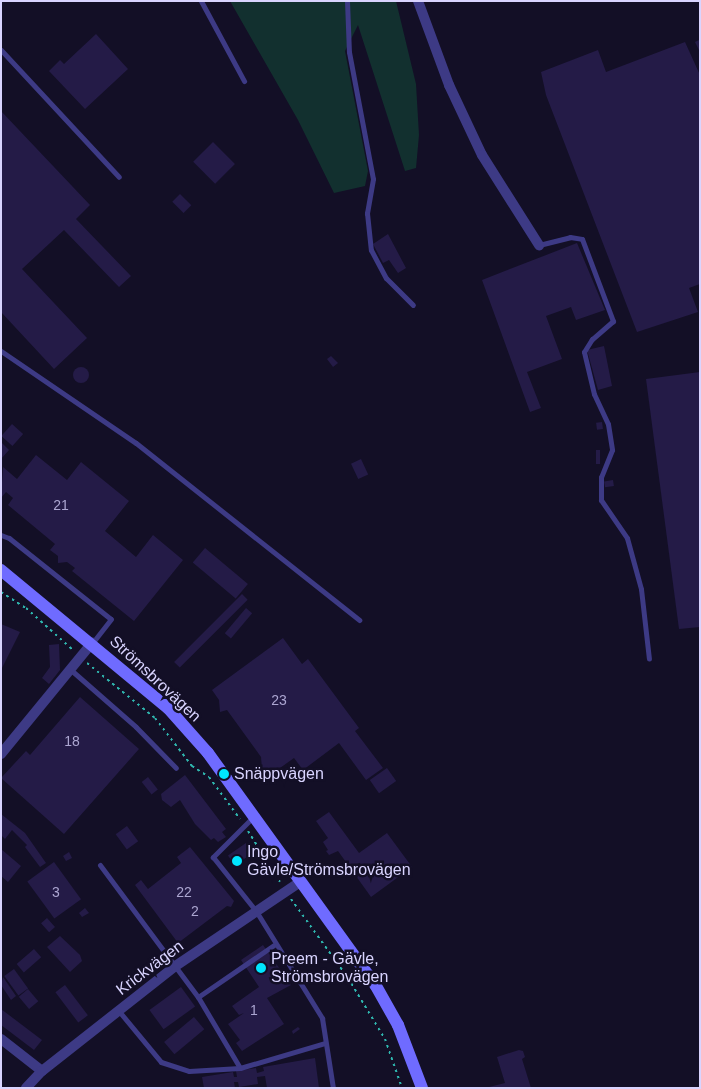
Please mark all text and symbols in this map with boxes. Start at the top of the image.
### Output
house number: 21 [53,497,69,513]
street label: Strömsbrovägen [106,632,204,726]
house number: 23 [271,692,287,708]
house number: 18 [64,733,80,749]
place label: Snäppvägen [234,764,324,784]
marker: Snäppvägen [218,768,230,780]
place label: Ingo Gävle/Strömsbrovägen [247,842,411,880]
marker: Ingo Gävle/Strömsbrovägen [231,855,243,867]
house number: 3 [52,884,60,900]
house number: 22 [176,884,192,900]
house number: 2 [191,903,199,919]
street label: Krickvägen [113,937,187,999]
place label: Preem - Gävle, Strömsbrovägen [271,949,388,987]
marker: Preem - Gävle, Strömsbrovägen [255,962,267,974]
house number: 1 [250,1002,258,1018]

